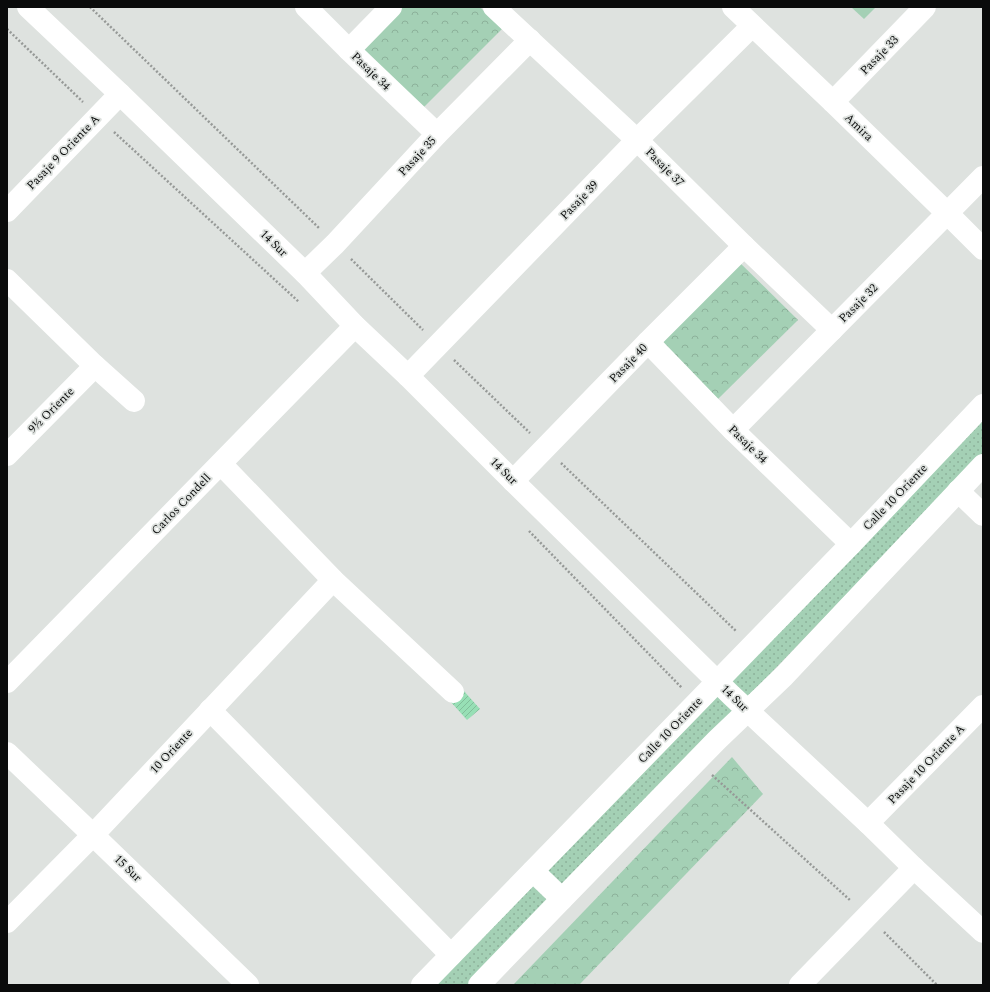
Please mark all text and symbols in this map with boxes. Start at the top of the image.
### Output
street label: Pasaje 33 [856,31,903,80]
street label: Pasaje 34 [346,48,395,95]
street label: Amira [840,109,877,146]
street label: Pasaje 9 Oriente A [22,110,105,195]
street label: Pasaje 35 [394,132,441,181]
street label: Pasaje 37 [641,143,689,191]
street label: Pasaje 39 [556,176,603,225]
street label: 14 Sur [255,225,292,262]
street label: Pasaje 32 [834,279,882,327]
street label: Pasaje 40 [605,339,652,388]
street label: 9½ Oriente [24,383,79,438]
street label: Pasaje 34 [723,421,772,468]
street label: 14 Sur [485,453,522,490]
street label: Calle 10 Oriente [859,460,932,535]
street label: Carlos Condell [147,469,216,539]
street label: 14 Sur [716,680,753,717]
street label: Calle 10 Oriente [634,693,707,768]
street label: Pasaje 10 Oriente A [883,720,970,809]
street label: 10 Oriente [145,724,198,778]
street label: 15 Sur [109,850,146,887]

